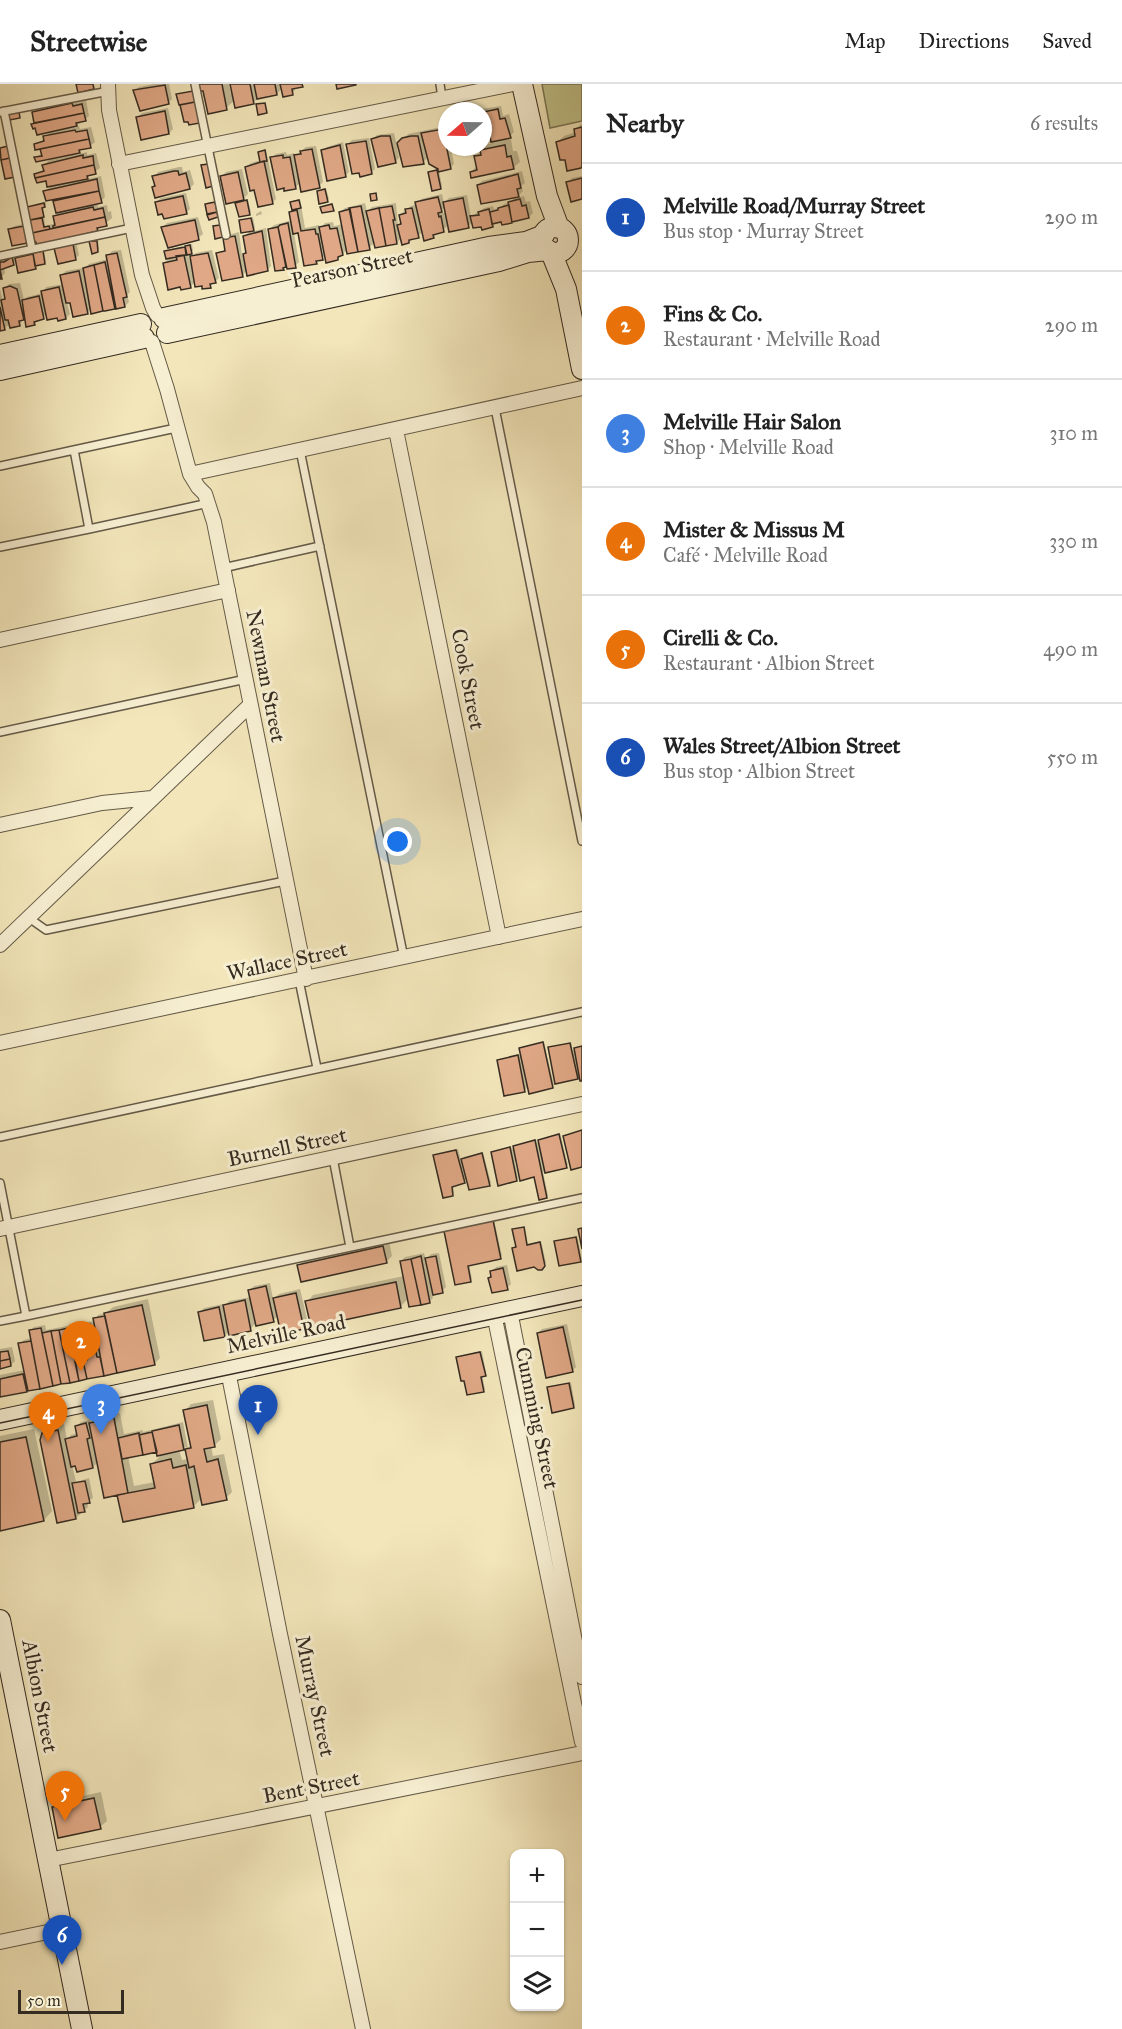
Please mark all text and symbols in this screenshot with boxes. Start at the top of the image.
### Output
text: Streetwise [30,24,147,59]
text: Map [845,28,886,54]
text: Directions [919,28,1009,54]
text: Saved [1042,28,1092,54]
north arrow [438,102,492,156]
text: Nearby [606,107,684,139]
text: 6 results [1030,111,1098,135]
text: Melville Road/Murray Street [663,192,925,219]
text: 1 [622,205,629,229]
text: 290 m [1045,205,1098,229]
text: Bus stop · Murray Street [663,219,864,243]
street label: Pearson Street [289,242,416,294]
text: Fins & Co. [663,300,762,327]
text: 2 [621,313,630,337]
text: 290 m [1045,313,1098,337]
text: Restaurant · Melville Road [663,327,881,351]
text: Melville Hair Salon [663,408,841,435]
text: 3 [622,421,630,445]
text: 310 m [1049,421,1098,445]
text: Shop · Melville Road [663,435,834,459]
text: Mister & Missus M [663,516,845,543]
text: 4 [620,529,631,553]
text: 330 m [1049,529,1098,553]
text: Café · Melville Road [663,543,828,567]
street label: Newman Street [240,607,292,745]
text: Cirelli & Co. [663,624,778,651]
street label: Cook Street [445,626,491,732]
text: 5 [621,637,630,661]
text: 490 m [1043,637,1098,661]
text: Restaurant · Albion Street [663,651,874,675]
text: Wales Street/Albion Street [663,732,900,759]
text: 6 [620,745,631,769]
text: 550 m [1047,745,1098,769]
text: Bus stop · Albion Street [663,759,855,783]
your location [383,827,412,856]
street label: Wallace Street [224,935,350,986]
street label: Burnell Street [225,1122,349,1172]
street label: Melville Road [224,1309,348,1359]
pin: 2 [62,1322,100,1371]
street label: Cumming Street [509,1345,565,1492]
pin: 3 [82,1384,120,1434]
pin: 1 [238,1386,278,1435]
pin: 4 [28,1392,68,1442]
street label: Murray Street [289,1633,341,1760]
street label: Albion Street [16,1636,64,1755]
street label: Bent Street [260,1765,362,1809]
pin: 5 [46,1772,84,1821]
map controls [510,1849,564,2011]
button: + [510,1849,564,1903]
button: − [510,1903,564,1957]
pin: 6 [42,1916,82,1965]
button: layers [510,1957,564,2011]
scale bar [18,1987,124,2014]
text: 50 m [27,1991,61,2010]

